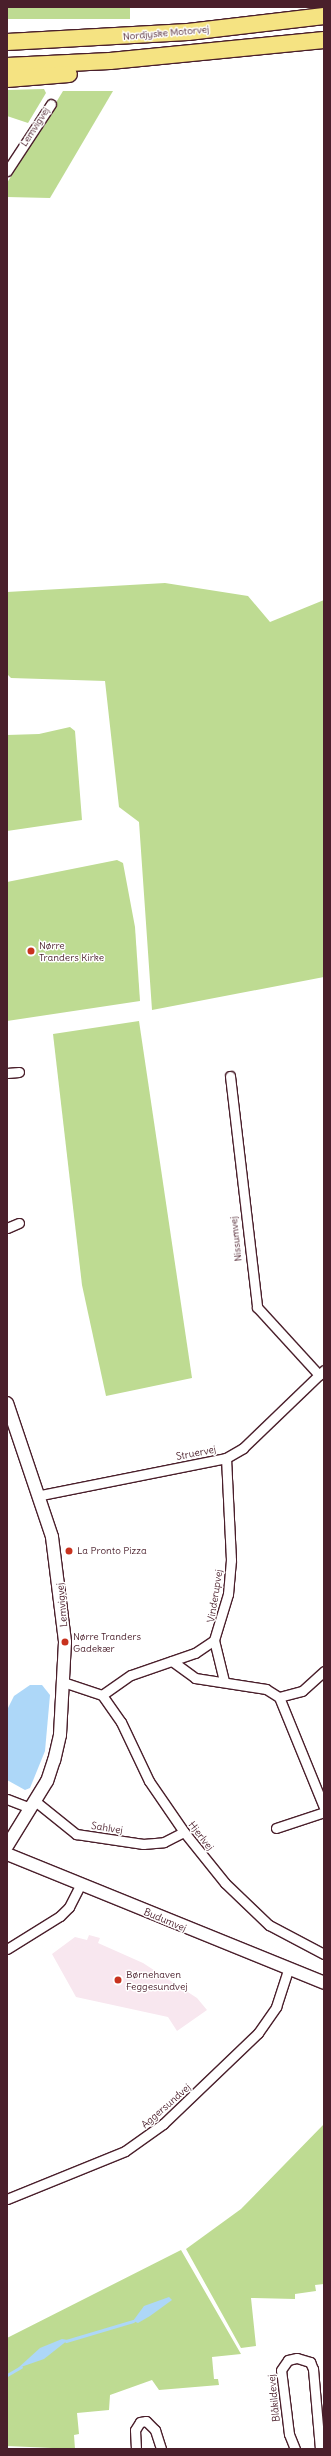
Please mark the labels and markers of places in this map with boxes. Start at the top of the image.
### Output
place label: Nørre Tranders Kirke [39,939,104,962]
marker: Nørre Tranders Kirke [26,946,36,956]
place label: La Pronto Pizza [77,1545,147,1557]
marker: La Pronto Pizza [64,1546,74,1556]
place label: Nørre Tranders Gadekær [73,1630,141,1654]
marker: Nørre Tranders Gadekær [60,1637,70,1647]
place label: Børnehaven Feggesundvej [126,1968,188,1992]
marker: Børnehaven Feggesundvej [113,1975,123,1985]

